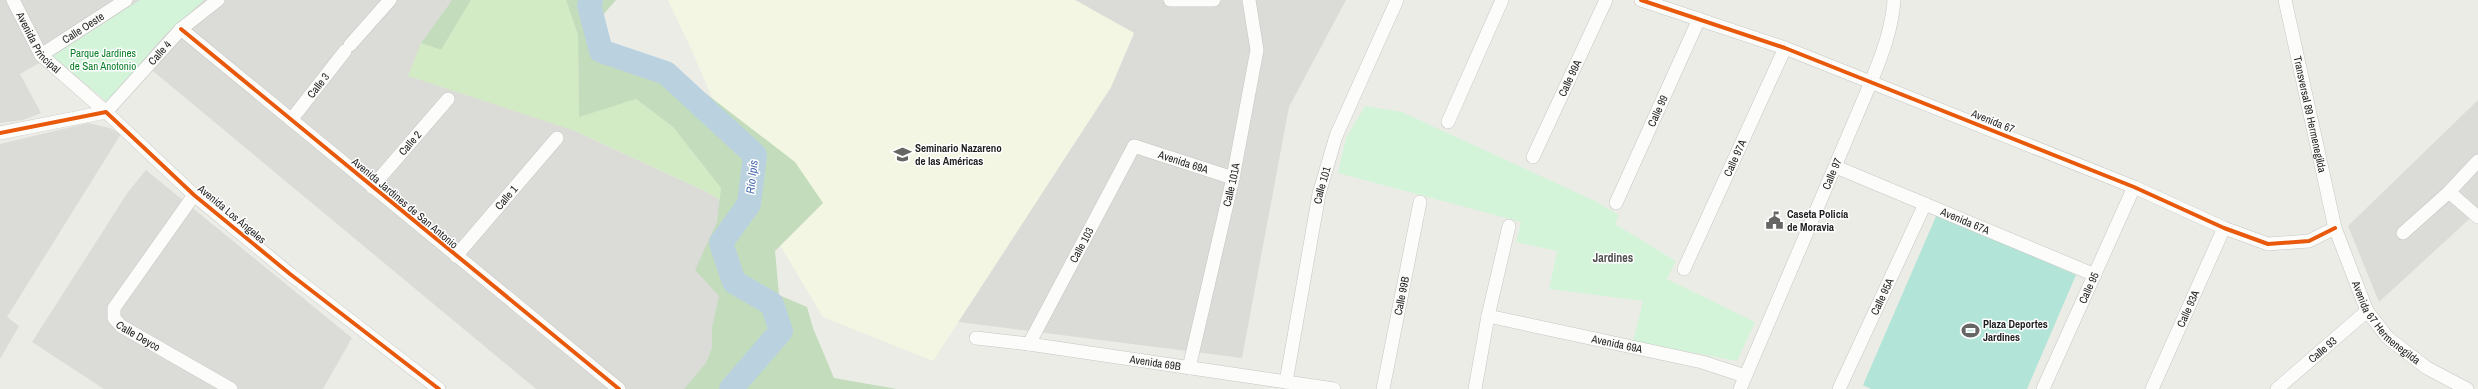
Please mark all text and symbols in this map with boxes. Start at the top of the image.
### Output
street label: Avenida Principal [13,9,64,76]
street label: Calle Oeste [59,9,107,47]
street label: Calle 4 [145,38,174,68]
park label: Parque Jardines de San Anotonio [70,46,137,73]
street label: Transversal 89 Hermenegilda [2291,55,2330,174]
street label: Calle 99A [1555,56,1585,99]
street label: Calle 3 [304,70,332,101]
street label: Calle 99 [1644,93,1671,129]
street label: Avenida 67 [1968,106,2017,136]
street label: Calle 2 [395,128,424,158]
street label: Calle 97A [1720,136,1750,179]
place label: Seminario Nazareno de las Américas [915,141,1002,168]
school or university icon: Seminario Nazareno de las Américas [892,144,912,164]
street label: Avenida 69A [1156,147,1211,177]
street label: Avenida Jardines de San Antonio [348,154,461,252]
street label: Calle 97 [1819,156,1845,192]
water label: Río Ipís [742,159,762,195]
street label: Calle 101A [1220,161,1243,208]
street label: Calle 101 [1310,165,1334,205]
street label: Avenida Los Ángeles [194,181,269,247]
street label: Calle 1 [492,182,521,213]
street label: Avenida 67A [1938,204,1993,238]
place label: Caseta Policía de Moravia [1787,207,1848,234]
public building icon: Caseta Policía de Moravia [1764,210,1784,230]
street label: Calle 103 [1066,225,1097,265]
district label: Jardines [1593,250,1634,266]
street label: Calle 95 [2075,270,2102,306]
street label: Calle 99B [1391,275,1412,316]
street label: Calle 95A [1867,275,1897,317]
street label: Avenida 67 Hermenegilda [2349,278,2423,367]
street label: Calle 93A [2174,287,2203,329]
place label: Plaza Deportes Jardines [1983,317,2048,344]
street label: Calle Deyco [113,318,163,354]
sports icon: Plaza Deportes Jardines [1960,320,1980,340]
street label: Avenida 69A [1589,331,1645,356]
street label: Calle 93 [2305,334,2339,366]
street label: Avenida 69B [1128,352,1182,373]

